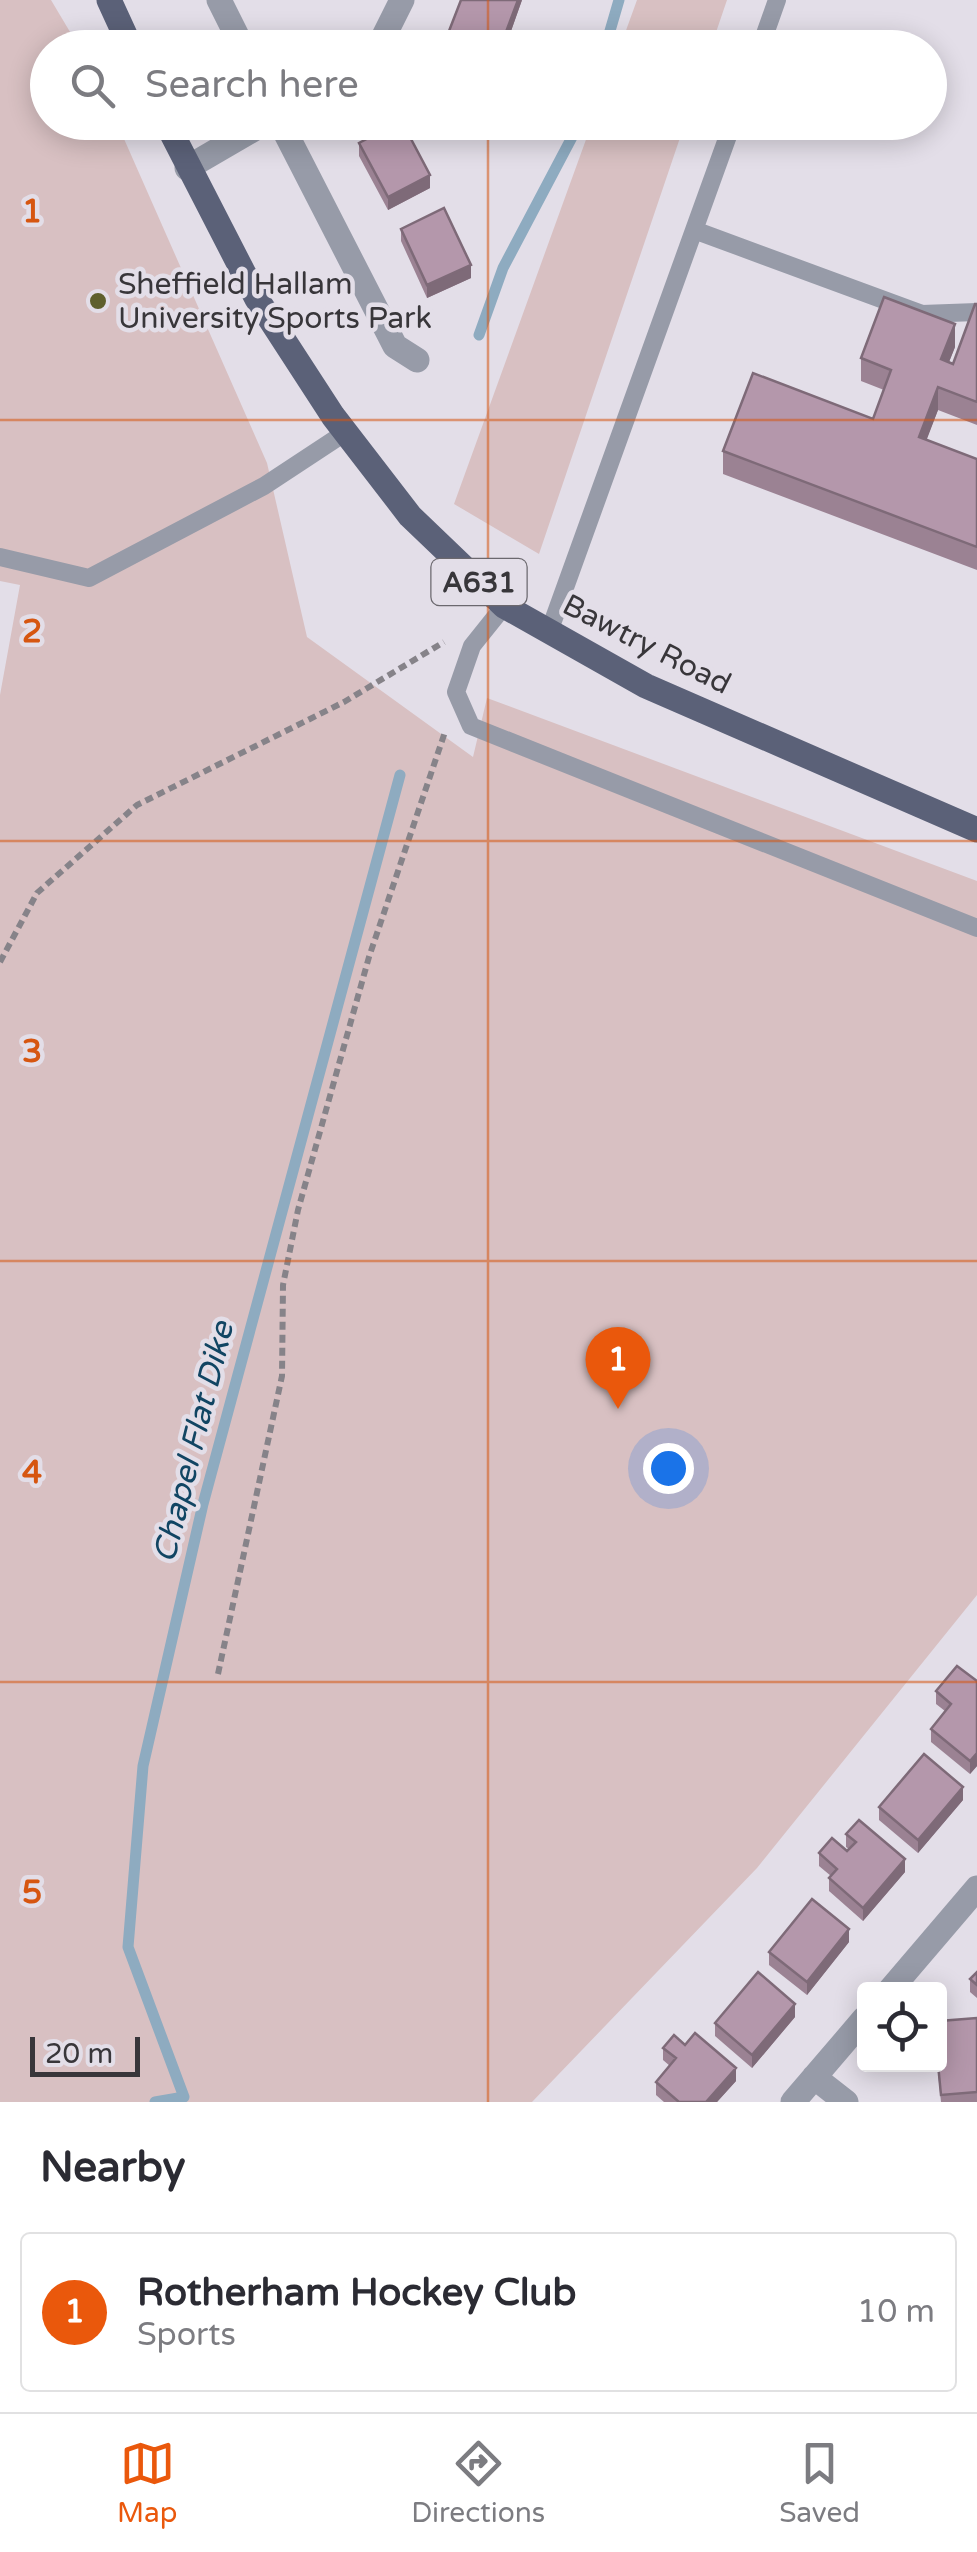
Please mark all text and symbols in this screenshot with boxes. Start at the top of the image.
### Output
search box [30,30,947,140]
icon: search [65,58,120,113]
text: Search here [145,62,359,108]
text: 1 [22,193,42,231]
place label: Sheffield Hallam University Sports Park [118,266,432,337]
marker: Sheffield Hallam University Sports Park [87,290,109,312]
road number: A631 [432,559,526,605]
street label: Bawtry Road [556,586,737,703]
text: 2 [22,613,42,651]
text: 3 [22,1033,42,1071]
water label: Chapel Flat Dike [146,1316,243,1566]
pin: 1 [586,1326,650,1409]
your location [643,1443,694,1494]
text: 4 [22,1454,42,1492]
text: 5 [22,1874,42,1912]
map controls [857,1982,947,2072]
button: locate [857,1982,947,2072]
scale bar [30,2032,140,2076]
text: 20 m [45,2037,113,2071]
text: Nearby [40,2142,185,2193]
text: Rotherham Hockey Club [137,2270,576,2316]
text: 1 [64,2293,85,2331]
text: 10 m [857,2293,935,2331]
text: Sports [137,2316,236,2354]
tab: Map [117,2436,177,2530]
tab: Directions [411,2436,545,2530]
tab: Saved [779,2436,860,2530]

